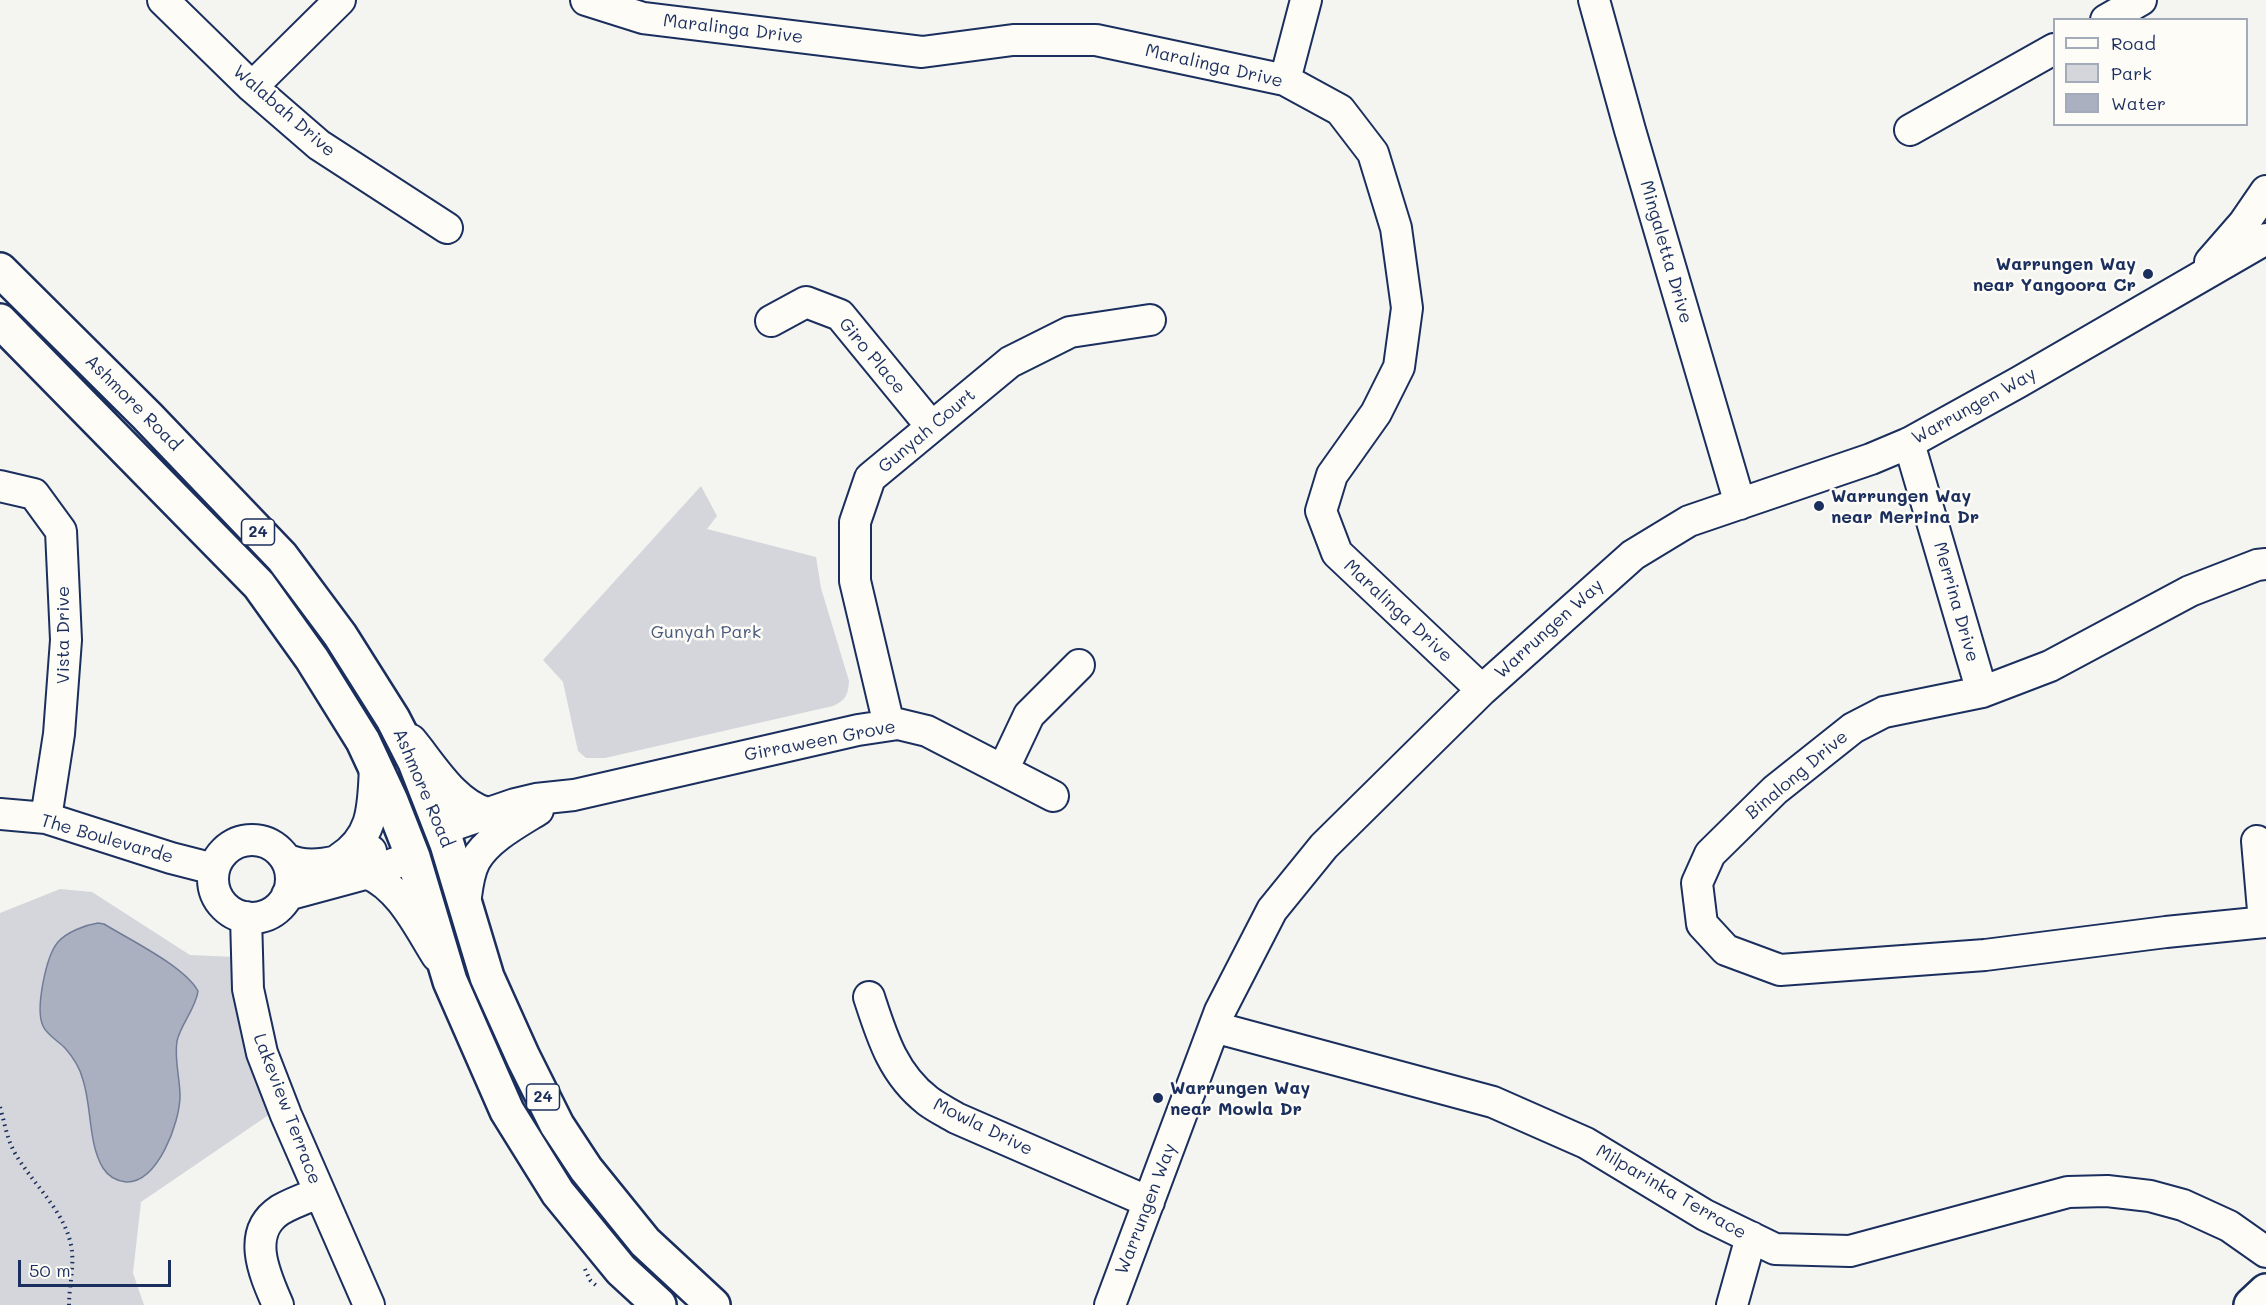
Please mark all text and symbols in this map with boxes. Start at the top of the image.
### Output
street label: Maralinga Drive [662,10,804,48]
legend [2053,18,2248,126]
text: Road [2111,31,2156,55]
street label: Maralinga Drive [1143,40,1285,92]
street label: Walabah Drive [228,61,340,161]
text: Park [2111,61,2152,85]
text: Water [2111,91,2166,115]
street label: Mingaletta Drive [1635,178,1697,326]
place label: Warrungen Way near Yangoora Cr [1973,253,2136,296]
marker: Warrungen Way near Yangoora Cr [2141,267,2155,281]
street label: Giro Place [834,314,910,398]
street label: Ashmore Road [80,350,186,456]
street label: Warrungen Way [1908,363,2040,449]
street label: Gunyah Court [874,384,980,478]
place label: Warrungen Way near Merrina Dr [1831,485,1979,528]
marker: Warrungen Way near Merrina Dr [1812,499,1826,513]
road number: 24 [242,519,274,545]
street label: Merrina Drive [1929,540,1983,664]
street label: Maralinga Drive [1339,555,1457,667]
street label: Warrungen Way [1490,575,1608,683]
street label: Vista Drive [52,586,74,684]
park label: Gunyah Park [651,621,761,643]
street label: Girraween Grove [742,716,898,766]
street label: Ashmore Road [388,725,458,851]
street label: Binalong Drive [1741,726,1853,824]
street label: The Boulevarde [38,810,176,868]
street label: Lakeview Terrace [248,1031,326,1187]
place label: Warrungen Way near Mowla Dr [1170,1077,1310,1120]
road number: 24 [526,1084,560,1110]
marker: Warrungen Way near Mowla Dr [1151,1091,1165,1105]
street label: Mowla Drive [930,1094,1036,1160]
street label: Warrungen Way [1111,1140,1181,1278]
street label: Milparinka Terrace [1592,1140,1750,1244]
scale bar [21,1248,174,1286]
text: 50 m [29,1258,71,1282]

